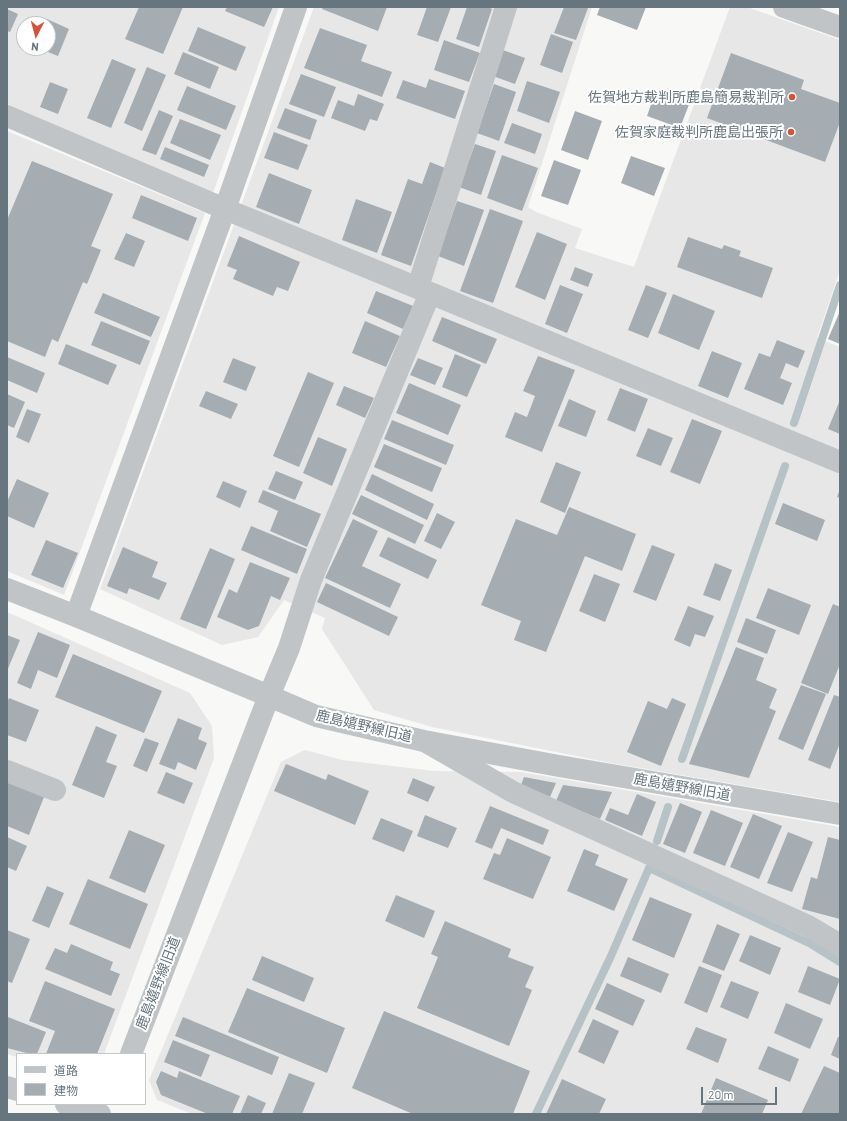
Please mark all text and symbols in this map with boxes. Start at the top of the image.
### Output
north arrow [16,16,56,56]
text: N [30,41,39,54]
place label: 佐賀地方裁判所鹿島簡易裁判所 [588,89,784,105]
marker: 佐賀地方裁判所鹿島簡易裁判所 [787,92,797,102]
place label: 佐賀家庭裁判所鹿島出張所 [615,124,783,140]
marker: 佐賀家庭裁判所鹿島出張所 [786,127,796,137]
street label: 鹿島嬉野線旧道 [314,707,414,745]
street label: 鹿島嬉野線旧道 [632,770,732,804]
street label: 鹿島嬉野線旧道 [133,934,183,1032]
legend [16,1053,146,1105]
text: 道路 [54,1063,78,1077]
scale bar [703,1079,779,1105]
text: 建物 [54,1083,78,1097]
text: 20 m [708,1087,734,1101]

